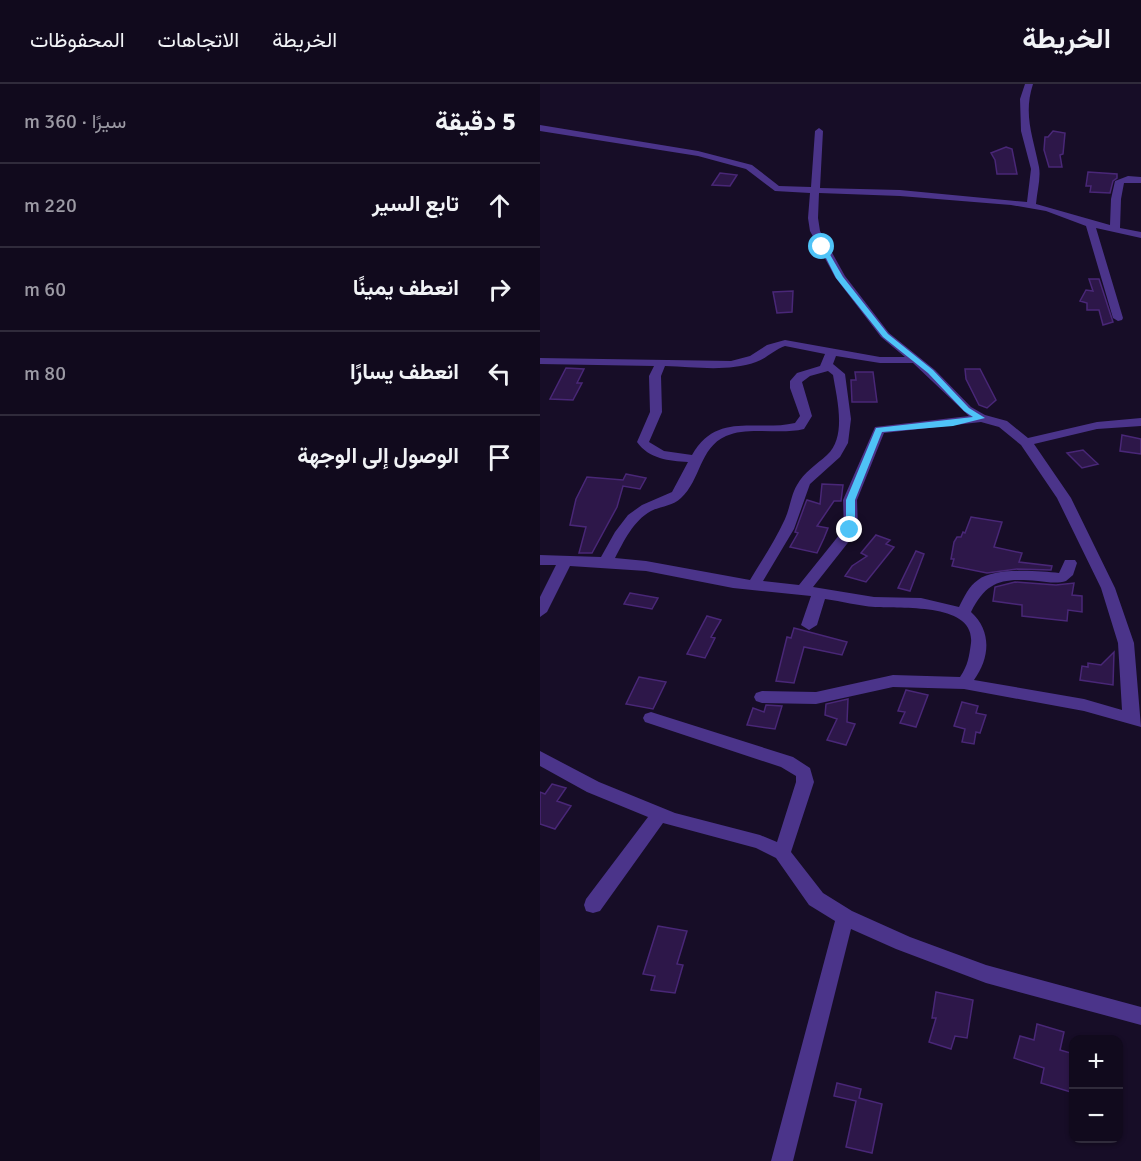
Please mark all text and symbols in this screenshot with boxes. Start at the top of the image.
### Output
text: الخريطة [1022,22,1111,56]
text: المحفوظات [30,27,125,53]
text: الاتجاهات [158,27,239,53]
text: الخريطة [272,27,337,53]
text: 5 دقيقة [435,106,516,138]
text: سيرًا · 360 m [24,109,126,134]
icon: ahead [483,189,516,222]
text: تابع السير [372,190,459,217]
text: 220 m [24,193,77,218]
route start [808,233,834,259]
icon: right [483,273,516,306]
text: انعطف يمينًا [353,274,459,301]
text: 60 m [24,277,66,302]
icon: left [483,357,516,390]
text: انعطف يسارًا [350,358,459,385]
text: 80 m [24,361,66,386]
icon: arrive [483,441,516,474]
text: الوصول إلى الوجهة [297,442,459,469]
route end [836,516,862,542]
map controls [1069,1035,1123,1143]
button: + [1069,1035,1123,1089]
button: − [1069,1089,1123,1143]

